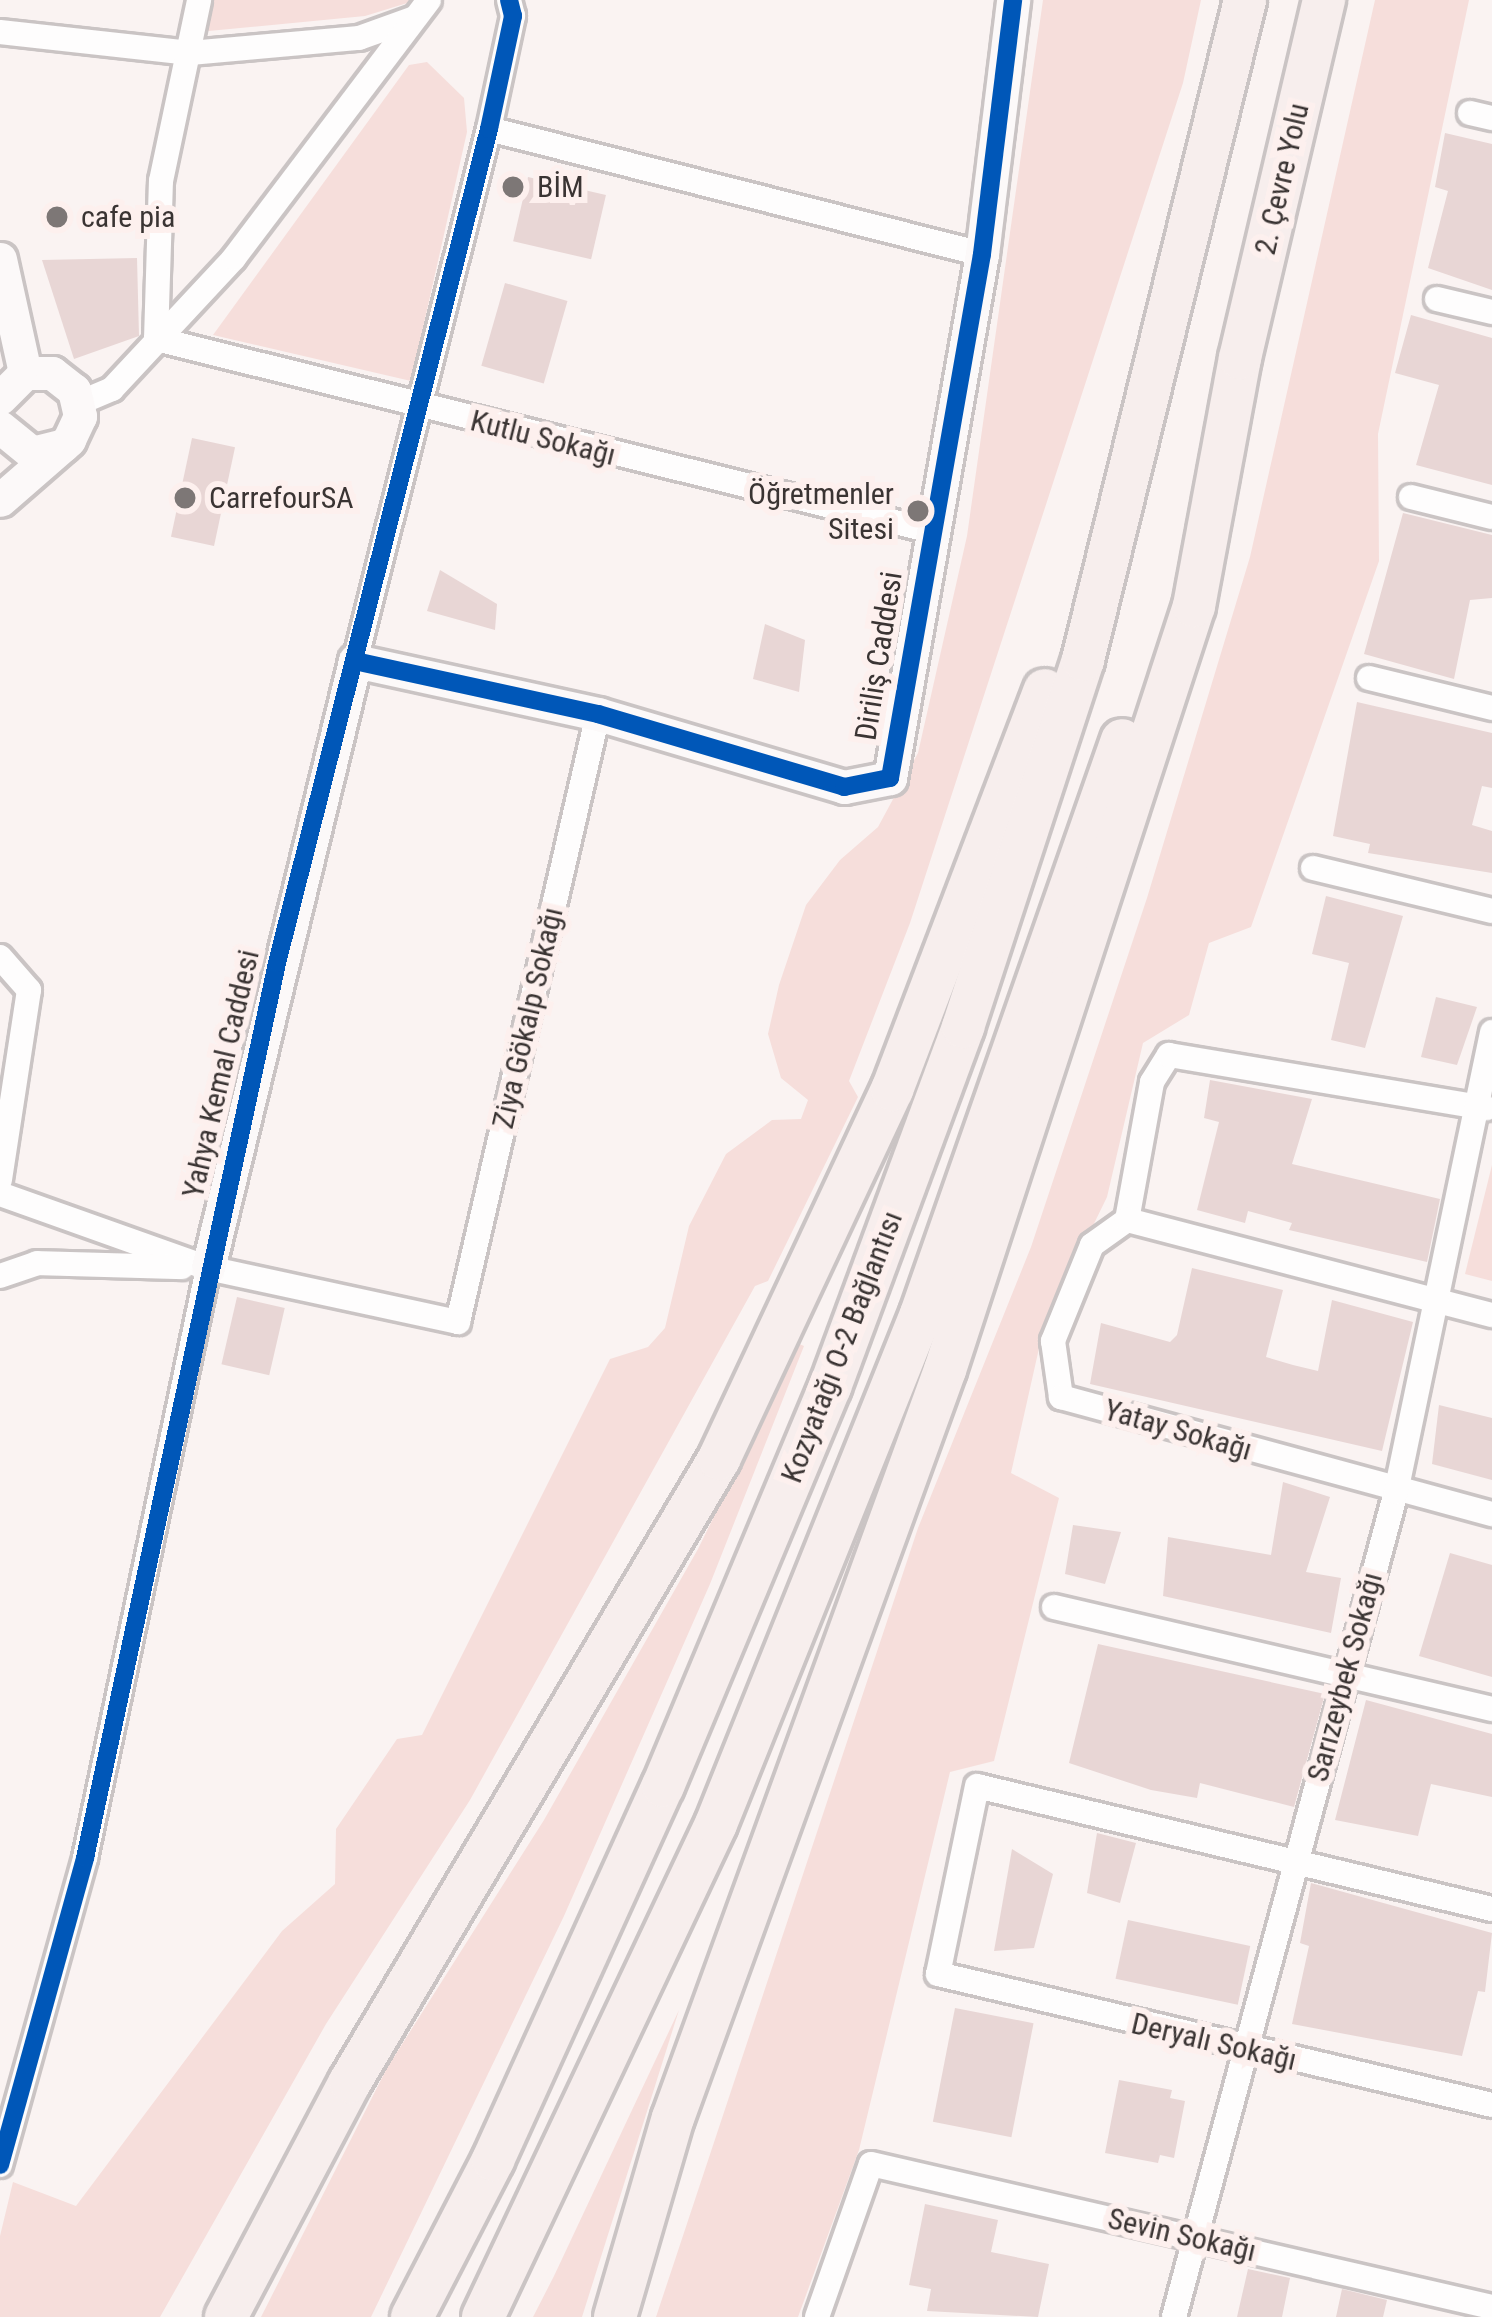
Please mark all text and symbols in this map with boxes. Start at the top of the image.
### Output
street label: 2. Çevre Yolu [1247,100,1317,258]
place label: BİM [537,169,584,205]
marker: BİM [500,174,526,200]
place label: cafe pia [81,199,175,235]
marker: cafe pia [44,204,70,230]
street label: Kutlu Sokağı [467,403,619,473]
place label: Öğretmenler Sitesi [748,476,894,546]
place label: CarrefourSA [209,480,353,516]
marker: CarrefourSA [172,485,198,511]
marker: Öğretmenler Sitesi [905,498,931,524]
street label: Diriliş Caddesi [848,569,910,743]
street label: Ziya Gökalp Sokağı [485,904,571,1132]
street label: Yahya Kemal Caddesi [175,946,267,1202]
street label: Kozyatağı O-2 Bağlantısı [774,1206,910,1488]
street label: Yatay Sokağı [1100,1392,1256,1468]
street label: Sarızeybek Sokağı [1300,1568,1390,1786]
street label: Deryalı Sokağı [1128,2006,1300,2078]
street label: Sevin Sokağı [1104,2200,1260,2270]

